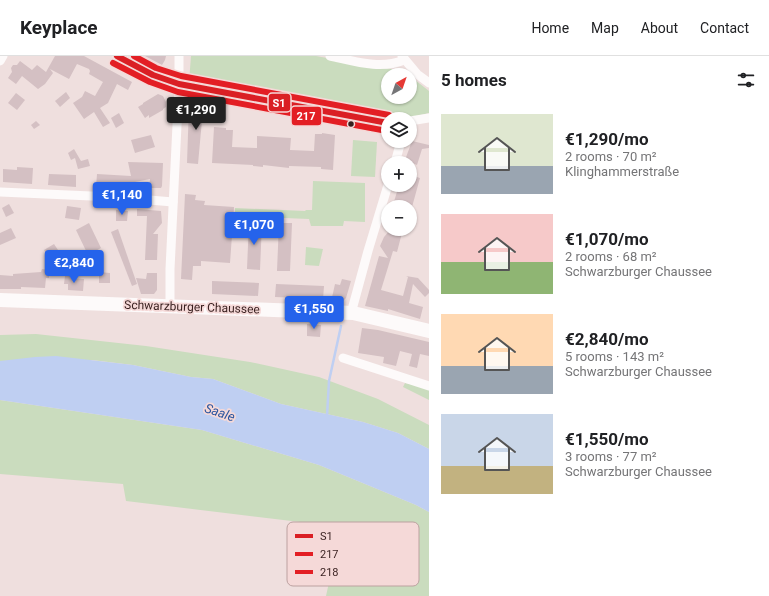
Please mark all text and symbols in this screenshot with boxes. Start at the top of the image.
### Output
text: Keyplace [20,16,98,39]
text: Home [531,20,569,36]
text: Map [591,20,619,36]
text: About [641,20,678,36]
text: Contact [700,20,749,36]
north arrow [381,68,417,104]
map controls [381,68,417,236]
icon: filters [735,69,757,91]
text: 5 homes [441,70,507,90]
line badge: S1 [268,93,291,112]
pin: €1,290 [163,97,229,131]
text: S1 [272,97,286,110]
text: €1,290 [176,102,216,117]
line badge: 217 [291,106,322,126]
text: 217 [297,110,315,123]
button: layers [381,112,417,148]
unlabelled marker [346,119,356,129]
text: €1,290/mo [565,129,649,149]
icon: home [473,130,521,178]
text: 2 rooms · 70 m² [565,149,657,164]
button: + [381,156,417,192]
text: Klinghammerstraße [565,164,679,179]
pin: €1,140 [89,182,155,216]
text: €1,140 [102,187,142,202]
button: − [381,200,417,236]
pin: €1,070 [221,212,287,246]
text: €1,070 [234,217,274,232]
text: €1,070/mo [565,229,649,249]
icon: home [473,230,521,278]
text: 2 rooms · 68 m² [565,249,657,264]
pin: €2,840 [41,250,107,284]
text: €2,840 [54,255,94,270]
text: Schwarzburger Chaussee [565,264,712,279]
pin: €1,550 [281,296,347,330]
street label: Schwarzburger Chaussee [124,298,260,316]
text: €1,550 [294,301,334,316]
text: €2,840/mo [565,329,649,349]
icon: home [473,330,521,378]
text: 5 rooms · 143 m² [565,349,664,364]
text: Schwarzburger Chaussee [565,364,712,379]
water label: Saale [203,400,237,425]
text: €1,550/mo [565,429,649,449]
icon: home [473,430,521,478]
text: 3 rooms · 77 m² [565,449,657,464]
text: Schwarzburger Chaussee [565,464,712,479]
legend [287,522,419,586]
text: S1 [320,530,333,543]
text: 217 [320,548,339,561]
text: 218 [320,566,339,579]

